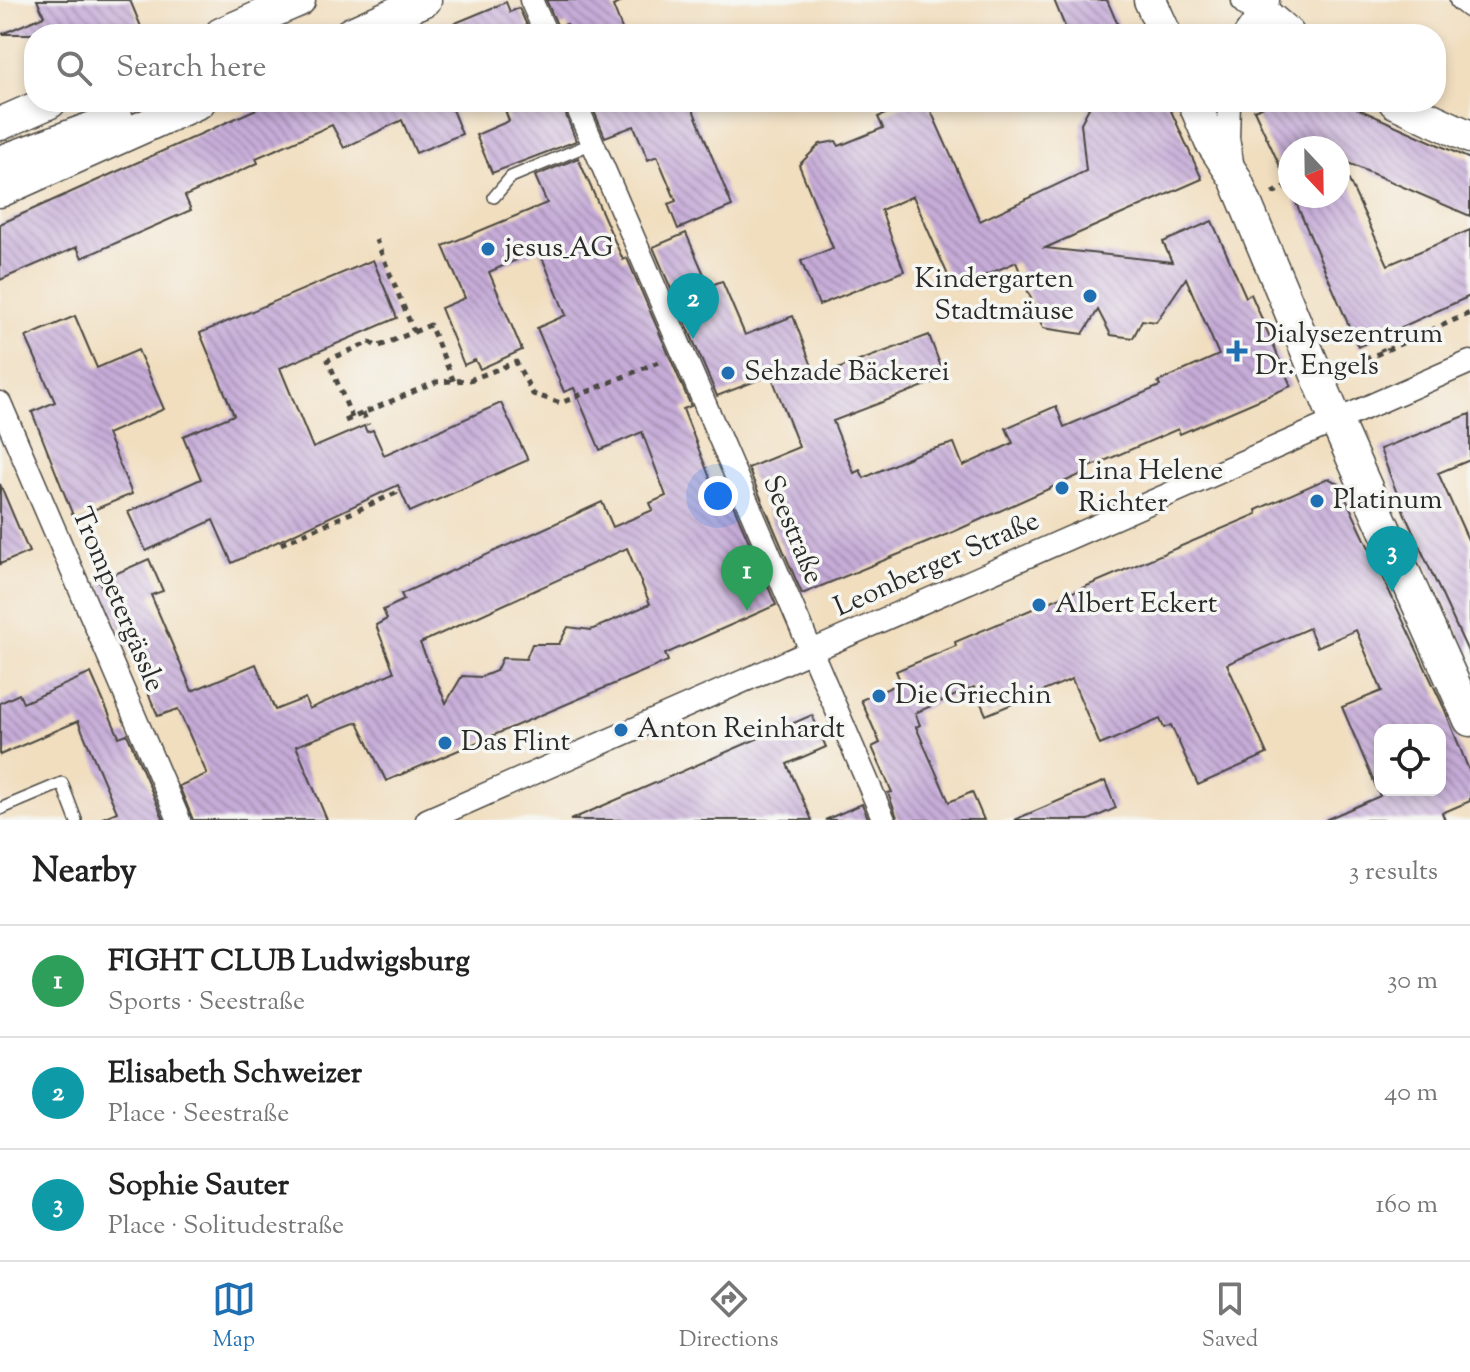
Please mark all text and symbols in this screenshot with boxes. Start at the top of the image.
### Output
search box [24,24,1446,112]
icon: search [52,46,96,90]
text: Search here [116,47,266,90]
north arrow [1278,136,1350,208]
place label: jesus_AG [504,229,613,269]
marker: jesus_AG [479,240,497,258]
place label: Kindergarten Stadtmäuse [915,260,1074,332]
pin: 2 [667,273,719,339]
marker: Kindergarten Stadtmäuse [1081,287,1099,305]
place label: Dialysezentrum Dr. Engels [1255,315,1443,387]
marker: Dialysezentrum Dr. Engels [1226,340,1248,362]
place label: Sehzade Bäckerei [744,353,950,393]
marker: Sehzade Bäckerei [719,364,737,382]
place label: Lina Helene Richter [1078,452,1223,524]
street label: Seestraße [751,469,833,591]
your location [698,476,738,516]
marker: Lina Helene Richter [1053,479,1071,497]
place label: Platinum [1333,481,1442,521]
marker: Platinum [1308,492,1326,510]
street label: Trompetergässle [60,502,174,698]
street label: Leonberger Straße [828,502,1046,628]
pin: 3 [1366,526,1418,592]
pin: 1 [721,545,773,611]
place label: Albert Eckert [1055,585,1218,625]
marker: Albert Eckert [1030,596,1048,614]
place label: Die Griechin [895,676,1052,716]
marker: Die Griechin [870,687,888,705]
place label: Anton Reinhardt [637,710,845,750]
marker: Anton Reinhardt [612,721,630,739]
place label: Das Flint [461,723,571,763]
map controls [1374,724,1446,796]
button: locate [1374,724,1446,796]
marker: Das Flint [436,734,454,752]
text: Nearby [32,848,137,897]
text: 3 results [1349,854,1438,891]
text: FIGHT CLUB Ludwigsburg [108,941,470,984]
text: 1 [54,963,62,1000]
text: 30 m [1387,963,1438,1000]
text: Sports · Seestraße [108,984,305,1021]
text: Elisabeth Schweizer [108,1053,362,1096]
text: 2 [52,1075,64,1112]
text: 40 m [1384,1075,1438,1112]
text: Place · Seestraße [108,1096,289,1133]
text: Sophie Sauter [108,1165,289,1208]
text: 3 [53,1187,63,1224]
text: 160 m [1375,1187,1438,1224]
text: Place · Solitudestraße [108,1208,344,1245]
tab: Map [212,1277,256,1357]
tab: Directions [679,1277,778,1357]
tab: Saved [1202,1277,1258,1357]

